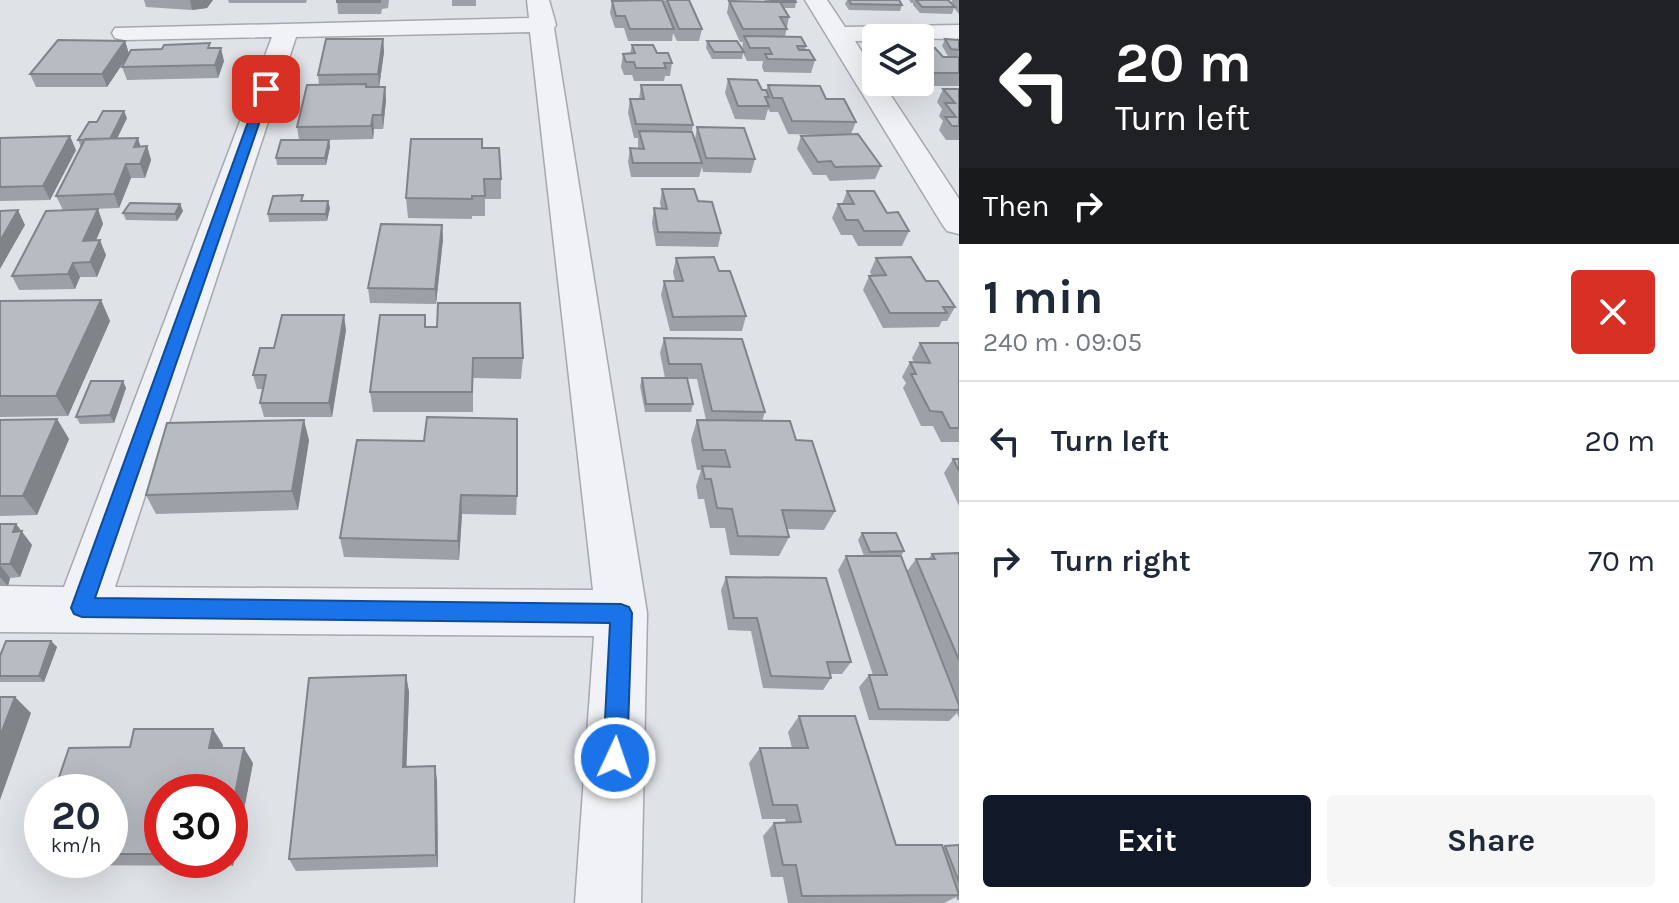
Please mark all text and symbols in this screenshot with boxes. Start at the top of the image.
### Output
map controls [862,24,934,96]
button: layers [862,24,934,96]
text: 20 m [1115,30,1252,95]
icon: left [983,32,1087,136]
pin [232,55,300,123]
icon: arrive [244,67,288,111]
text: Turn left [1115,97,1250,139]
icon: right [1066,184,1110,228]
text: Then [983,188,1050,224]
text: 1 min [983,269,1103,325]
button: close [1571,270,1655,354]
text: 240 m · 09:05 [983,327,1142,358]
icon: left [983,419,1027,463]
text: Turn left [1051,423,1169,459]
text: 20 m [1585,423,1655,459]
icon: right [983,539,1027,583]
text: Turn right [1051,543,1191,579]
text: 70 m [1588,543,1655,579]
position arrow [573,716,657,800]
speed limit sign: 30 [144,774,248,878]
text: 20 [51,792,101,839]
button: Exit [983,795,1311,887]
button: Share [1327,795,1655,887]
text: km/h [51,834,101,857]

